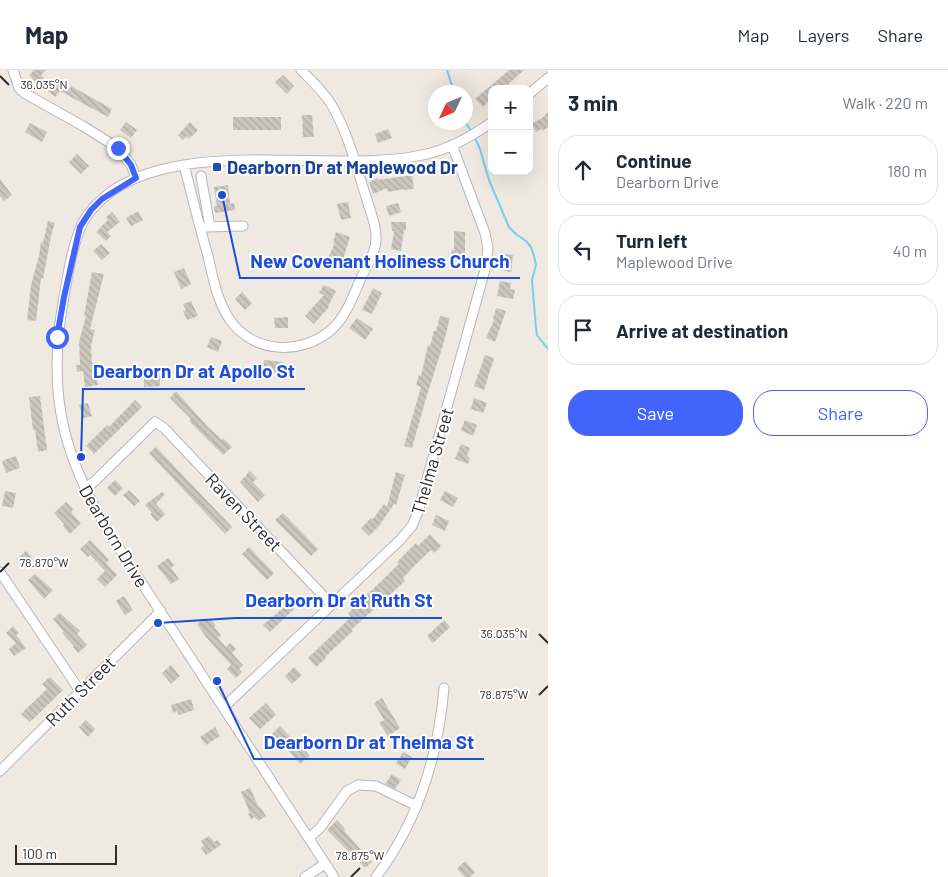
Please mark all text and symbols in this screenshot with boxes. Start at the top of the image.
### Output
text: Map [25,20,68,49]
text: Map [737,24,769,46]
text: Layers [797,24,850,46]
text: Share [878,24,923,46]
text: 36.035°N [20,77,68,91]
north arrow [428,85,473,130]
map controls [488,85,533,175]
button: + [488,85,533,130]
text: 3 min [568,90,618,115]
text: Walk · 220 m [842,93,928,112]
button: − [488,130,533,175]
route end [107,137,130,160]
text: Continue [616,149,692,172]
place label: Dearborn Dr at Maplewood Dr [227,156,458,178]
icon: ahead [569,156,597,184]
marker: Dearborn Dr at Maplewood Dr [211,161,223,173]
text: 180 m [888,161,927,180]
text: Dearborn Drive [616,172,719,191]
text: Turn left [616,229,687,252]
icon: left [569,236,597,264]
text: 40 m [893,241,927,260]
callout: New Covenant Holiness Church [240,244,520,278]
text: New Covenant Holiness Church [250,249,510,272]
text: Maplewood Drive [616,252,733,271]
icon: arrive [569,316,597,344]
text: Arrive at destination [616,319,788,342]
route start [46,326,69,349]
callout: Dearborn Dr at Apollo St [83,355,305,389]
text: Dearborn Dr at Apollo St [93,359,295,382]
button: Save [568,390,743,436]
button: Share [753,390,928,436]
street label: Thelma Street [406,405,458,517]
street label: Raven Street [201,468,287,556]
street label: Dearborn Drive [75,481,153,591]
text: 78.870°W [19,555,69,569]
callout: Dearborn Dr at Ruth St [235,584,442,618]
text: Dearborn Dr at Ruth St [245,588,433,611]
text: 36.035°N [480,626,528,640]
street label: Ruth Street [41,652,119,730]
text: 78.875°W [480,687,529,701]
callout: Dearborn Dr at Thelma St [254,725,484,759]
text: Dearborn Dr at Thelma St [264,730,474,753]
scale bar [15,842,118,865]
text: 100 m [22,845,57,862]
text: 78.875°W [336,848,385,862]

